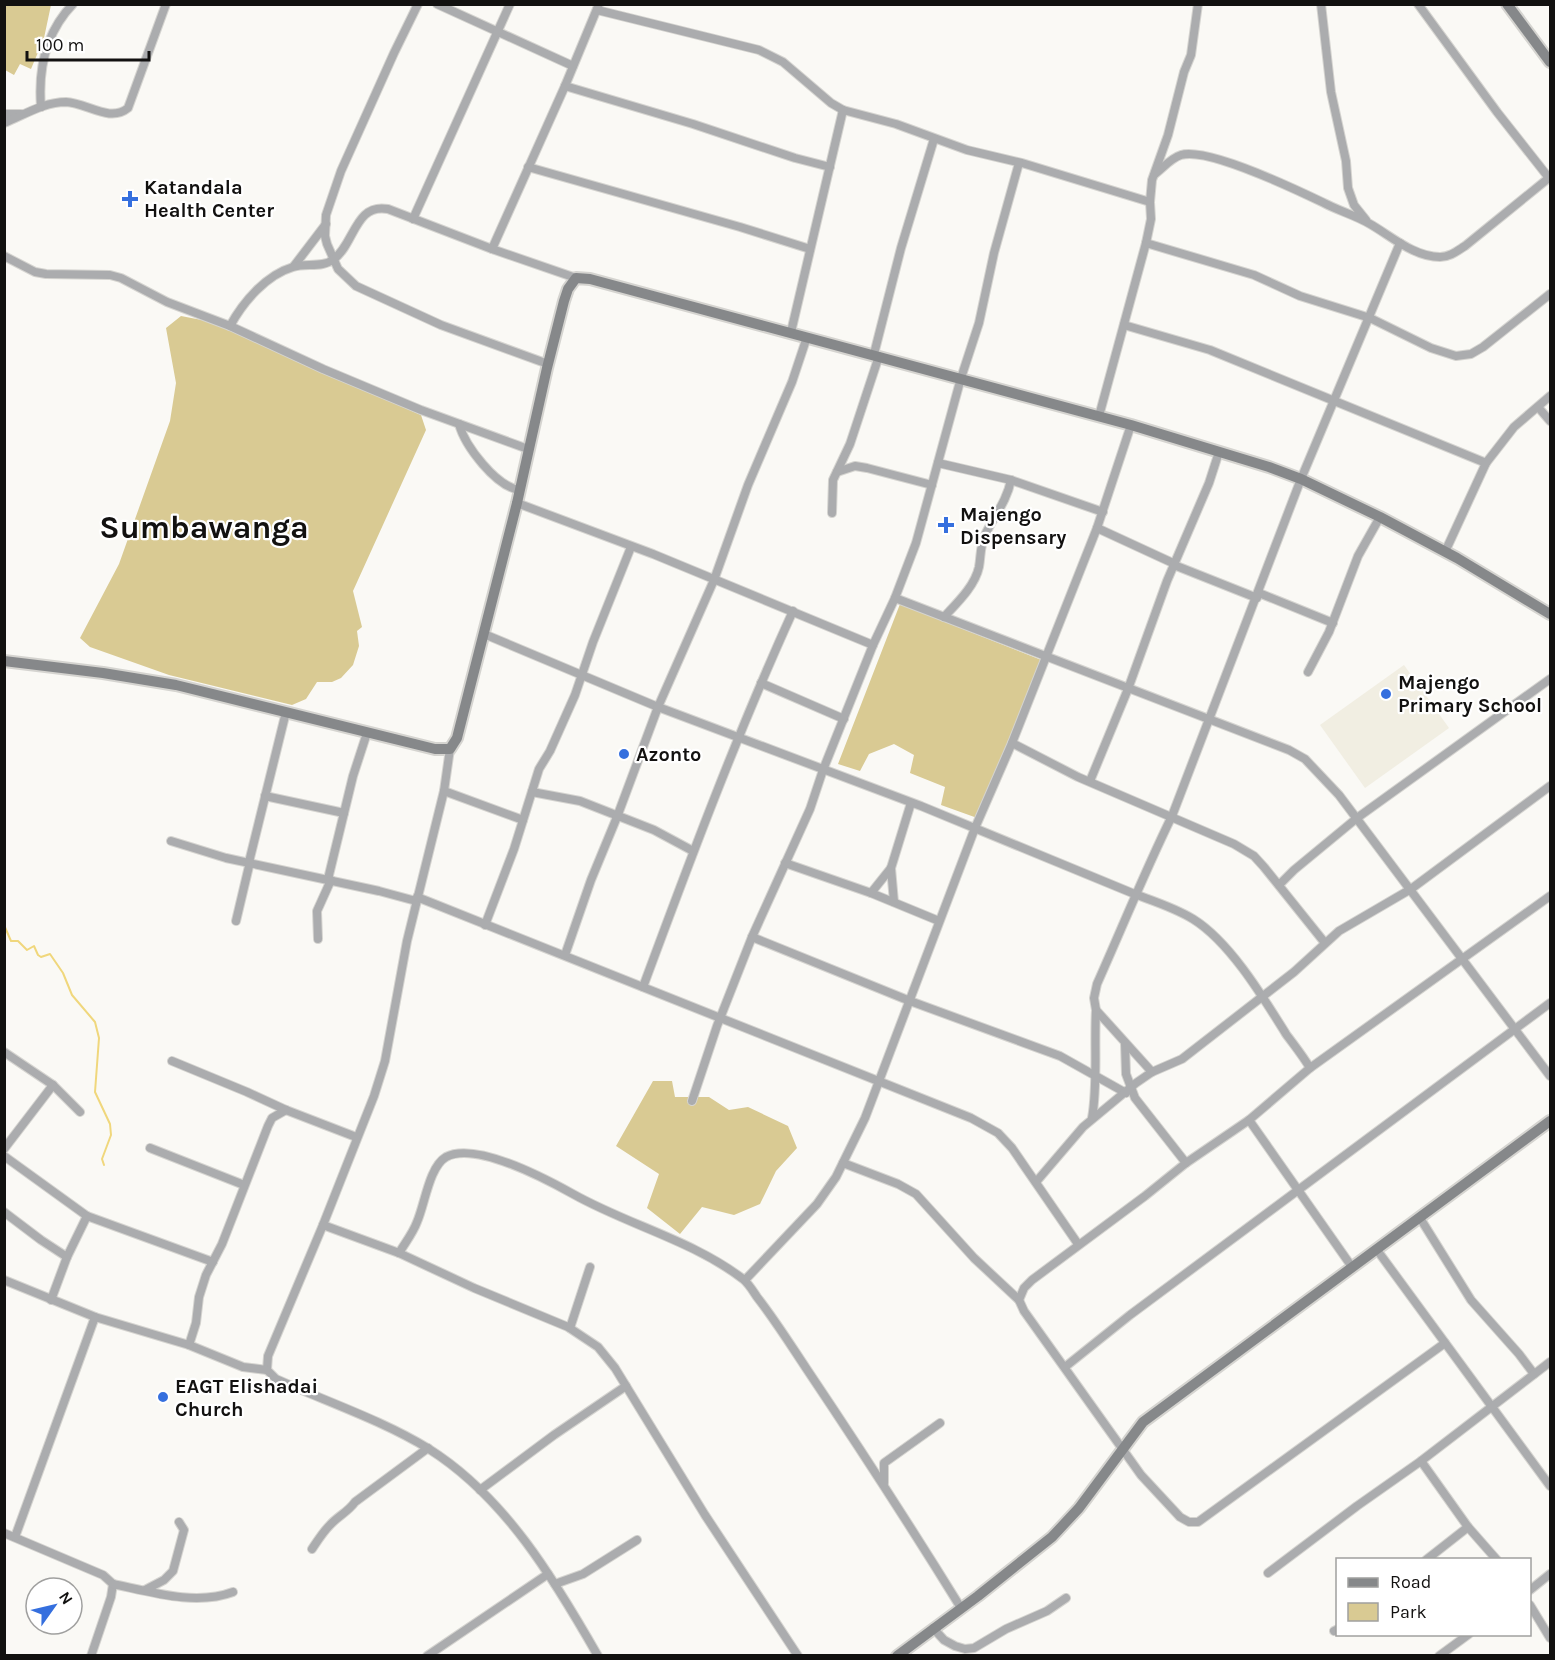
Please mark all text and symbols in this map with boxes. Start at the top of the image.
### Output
scale bar [27,24,148,62]
text: 100 m [36,34,84,56]
place label: Katandala Health Center [144,176,274,222]
marker: Katandala Health Center [121,190,139,208]
place label: Majengo Dispensary [960,503,1066,549]
district label: Sumbawanga [99,509,309,546]
marker: Majengo Dispensary [937,516,955,534]
place label: Majengo Primary School [1398,671,1542,717]
marker: Majengo Primary School [1379,687,1393,701]
place label: Azonto [636,743,701,766]
marker: Azonto [617,747,631,761]
place label: EAGT Elishadai Church [175,1375,318,1421]
marker: EAGT Elishadai Church [156,1390,170,1404]
legend [1336,1558,1531,1636]
text: Road [1390,1571,1431,1593]
north arrow [24,1576,84,1636]
text: N [55,1588,77,1608]
text: Park [1390,1601,1427,1623]

